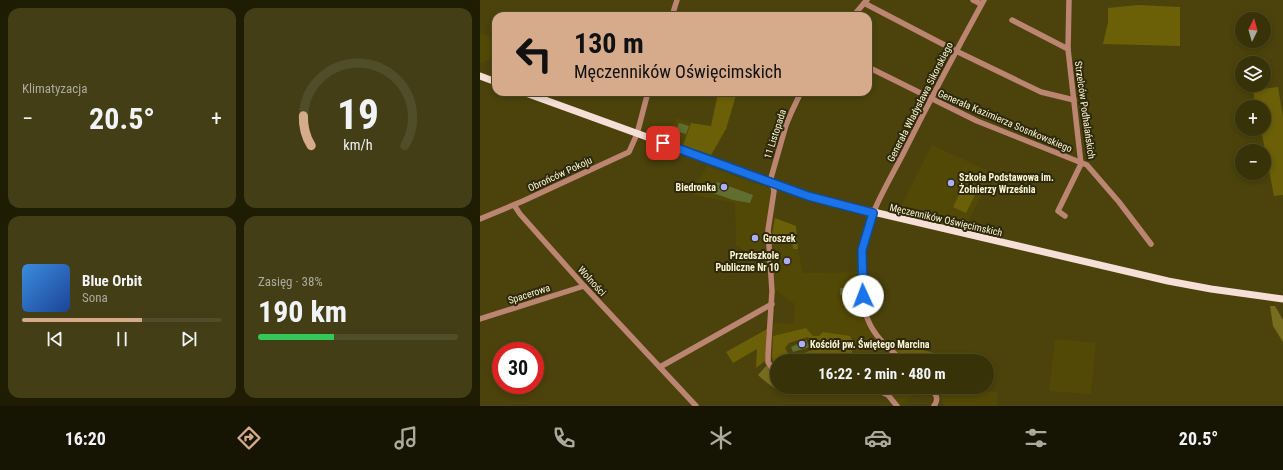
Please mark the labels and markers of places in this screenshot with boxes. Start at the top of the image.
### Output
pin [646,126,680,160]
place label: Szkoła Podstawowa im. Żołnierzy Września [959,172,1054,195]
marker: Szkoła Podstawowa im. Żołnierzy Września [946,178,956,188]
place label: Biedronka [676,182,716,193]
marker: Biedronka [719,182,729,192]
marker: Groszek [750,233,760,243]
place label: Groszek [763,233,796,244]
place label: Przedszkole Publiczne Nr 10 [715,250,779,273]
marker: Przedszkole Publiczne Nr 10 [782,256,792,266]
place label: Kościół pw. Świętego Marcina [810,338,930,350]
marker: Kościół pw. Świętego Marcina [797,339,807,349]

